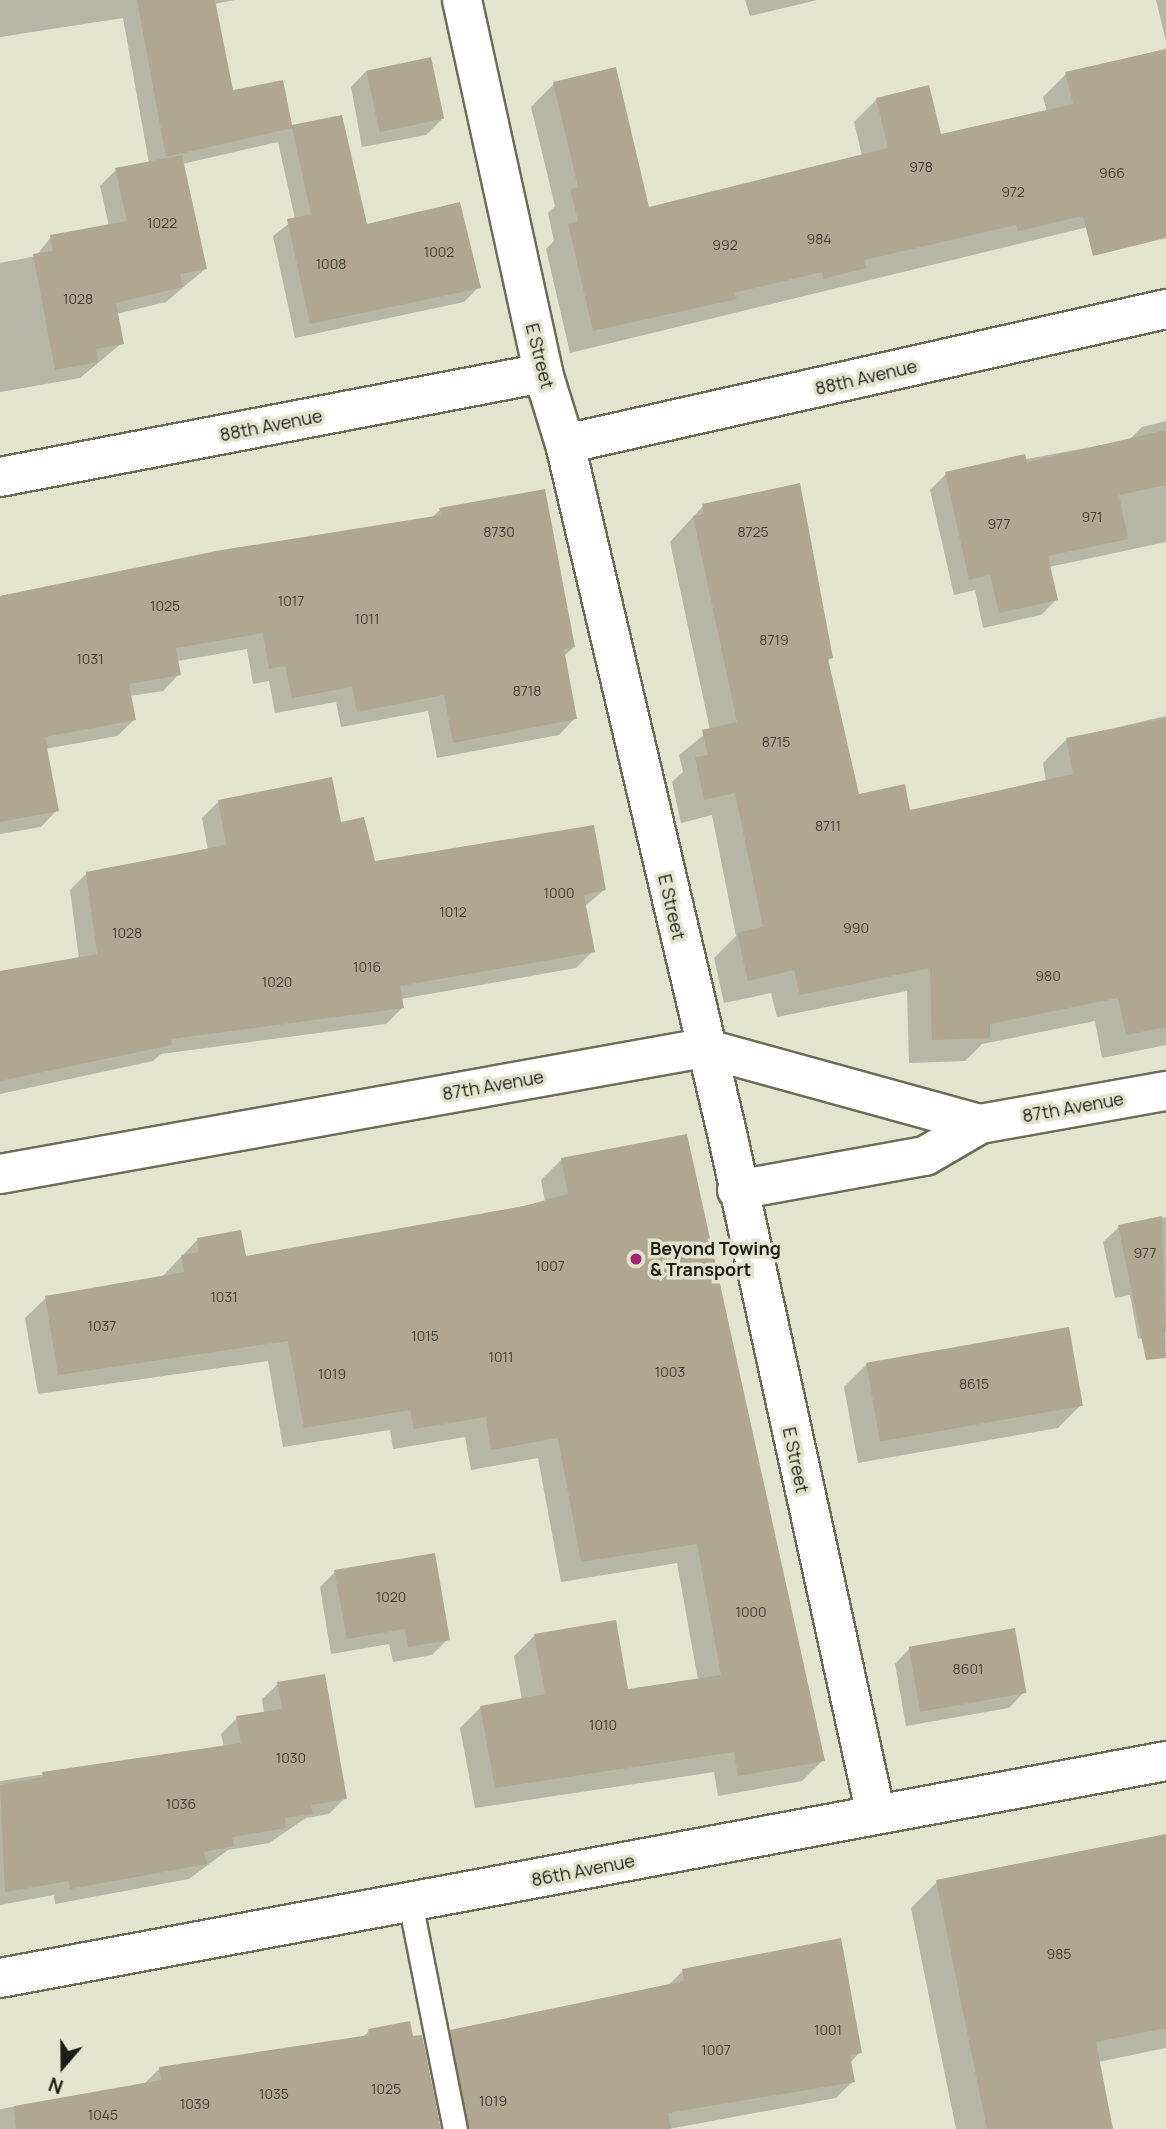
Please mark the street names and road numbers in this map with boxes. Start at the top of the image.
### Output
street label: E Street [521,321,559,391]
street label: 88th Avenue [813,355,919,399]
street label: 88th Avenue [218,404,324,446]
street label: E Street [654,872,690,942]
street label: 87th Avenue [441,1065,545,1105]
street label: 87th Avenue [1021,1087,1125,1127]
street label: E Street [778,1425,814,1495]
street label: 86th Avenue [530,1849,636,1891]

